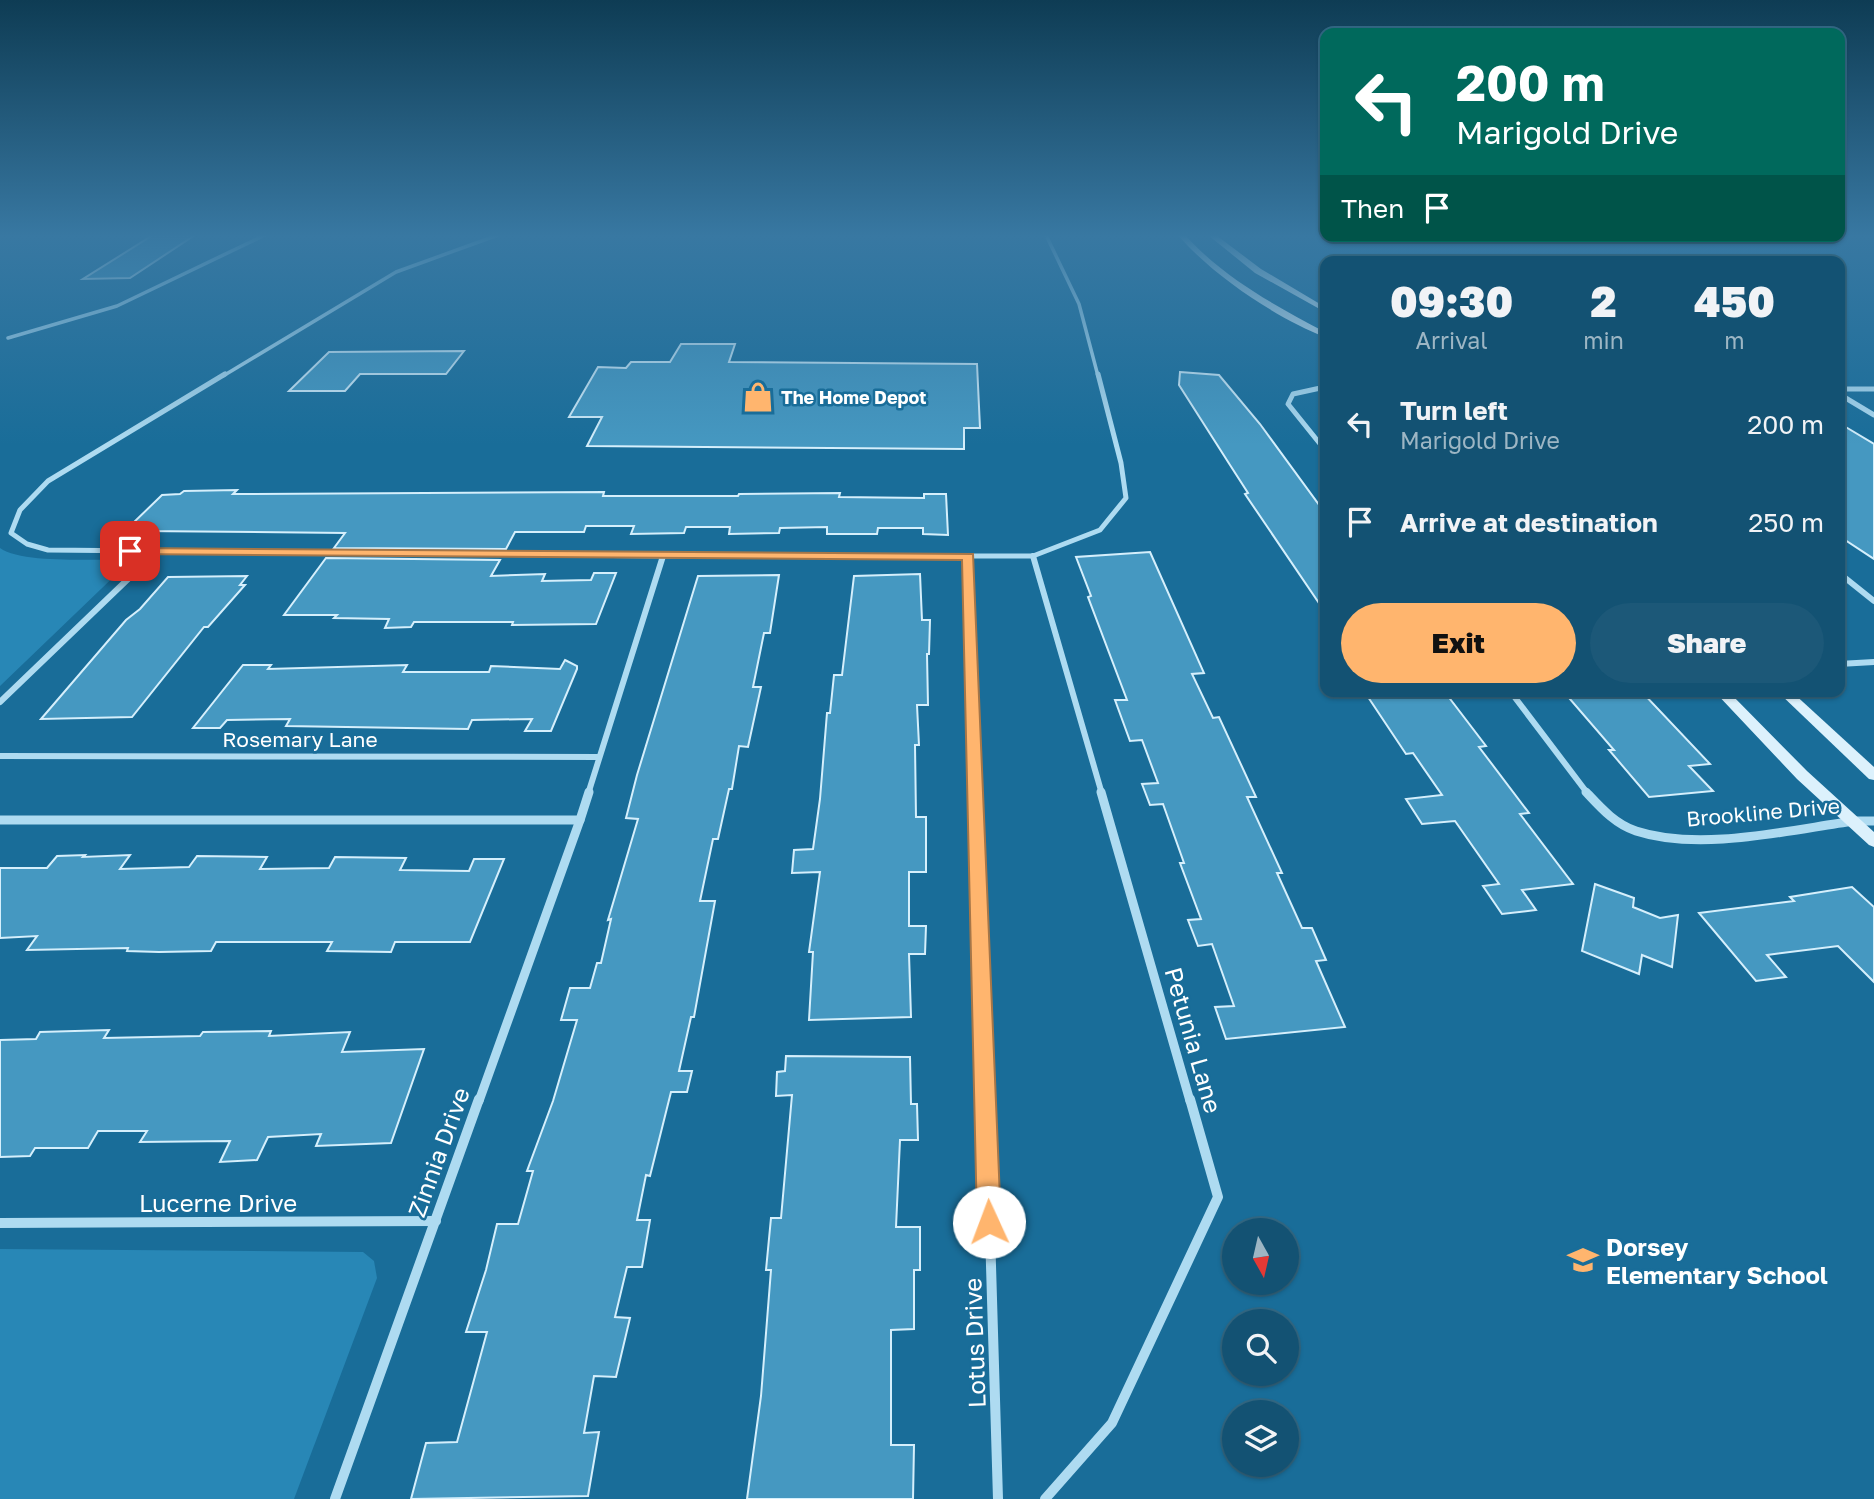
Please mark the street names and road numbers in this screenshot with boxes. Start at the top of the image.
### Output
street label: Rosemary Lane [222,726,378,752]
street label: Brookline Drive [1685,792,1841,832]
street label: Petunia Lane [1159,964,1229,1116]
street label: Zinnia Drive [401,1083,475,1221]
street label: Lucerne Drive [139,1188,297,1217]
street label: Lotus Drive [957,1277,991,1409]

